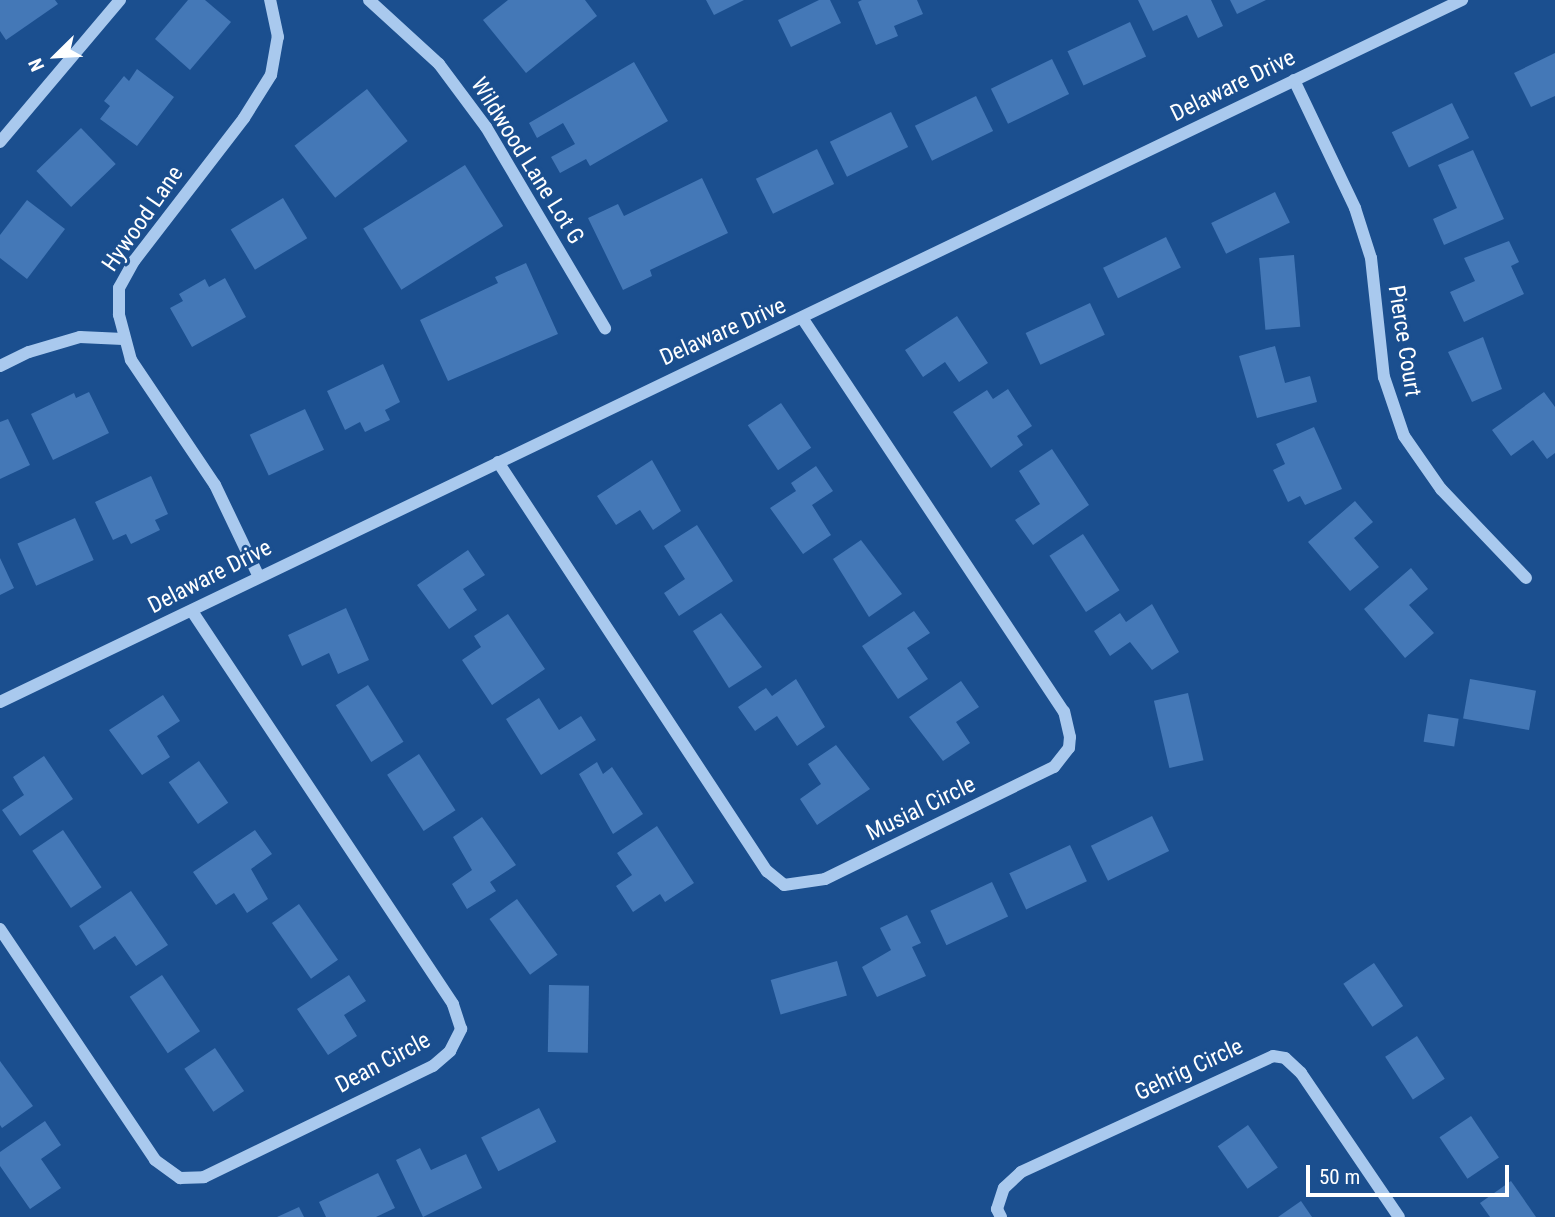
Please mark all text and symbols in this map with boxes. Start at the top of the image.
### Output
north arrow [21,21,91,91]
street label: Delaware Drive [1166,44,1300,128]
text: N [23,55,49,75]
street label: Wildwood Lane Lot G [465,72,589,250]
street label: Hywood Lane [97,161,189,277]
street label: Pierce Court [1382,283,1426,399]
street label: Delaware Drive [656,292,790,372]
street label: Delaware Drive [144,534,276,620]
street label: Musial Circle [862,771,980,847]
street label: Dean Circle [331,1027,435,1099]
street label: Gehrig Circle [1131,1033,1247,1107]
scale bar [1310,1150,1513,1194]
text: 50 m [1319,1165,1360,1189]

